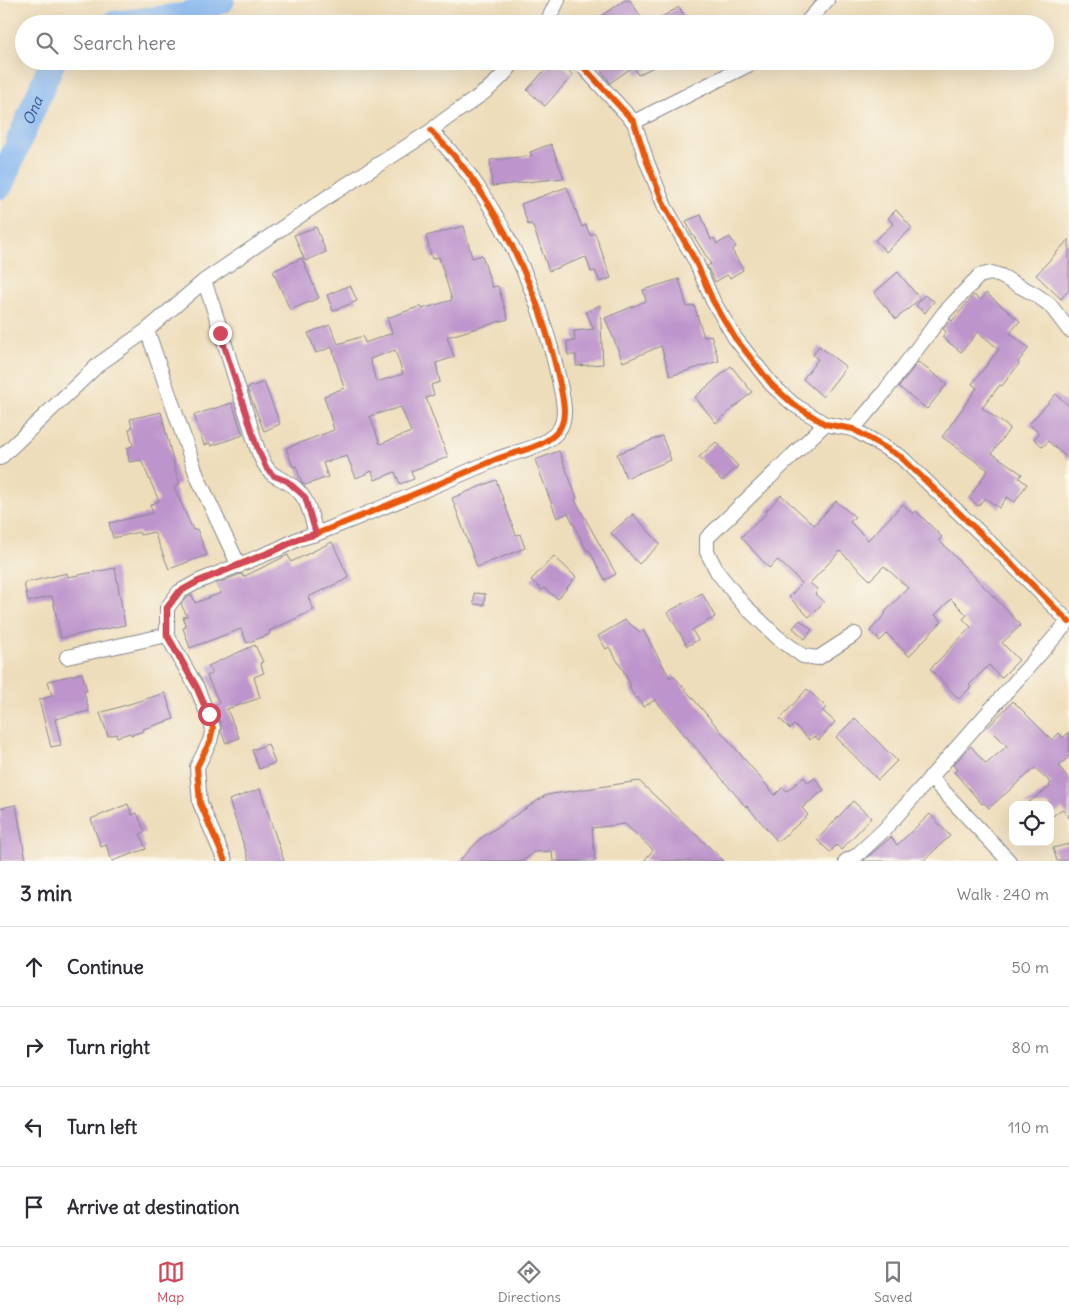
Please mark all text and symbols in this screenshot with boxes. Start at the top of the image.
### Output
search box [15,15,1054,70]
icon: search [33,29,61,57]
text: Search here [73,31,176,55]
water label: Ona [18,92,47,128]
route end [209,322,232,345]
route start [198,703,221,726]
map controls [1009,801,1054,846]
button: locate [1009,801,1054,846]
text: 3 min [20,880,72,907]
text: Walk · 240 m [957,884,1049,904]
icon: ahead [20,953,48,981]
text: Continue [67,955,144,979]
text: 50 m [1011,957,1049,977]
icon: right [20,1033,48,1061]
text: Turn right [67,1035,150,1059]
text: 80 m [1011,1037,1049,1057]
icon: left [20,1113,48,1141]
text: Turn left [67,1115,137,1139]
text: 110 m [1008,1117,1049,1137]
icon: arrive [20,1193,48,1221]
text: Arrive at destination [67,1195,240,1219]
tab: Map [157,1258,185,1306]
tab: Directions [498,1258,561,1306]
tab: Saved [874,1258,912,1306]

